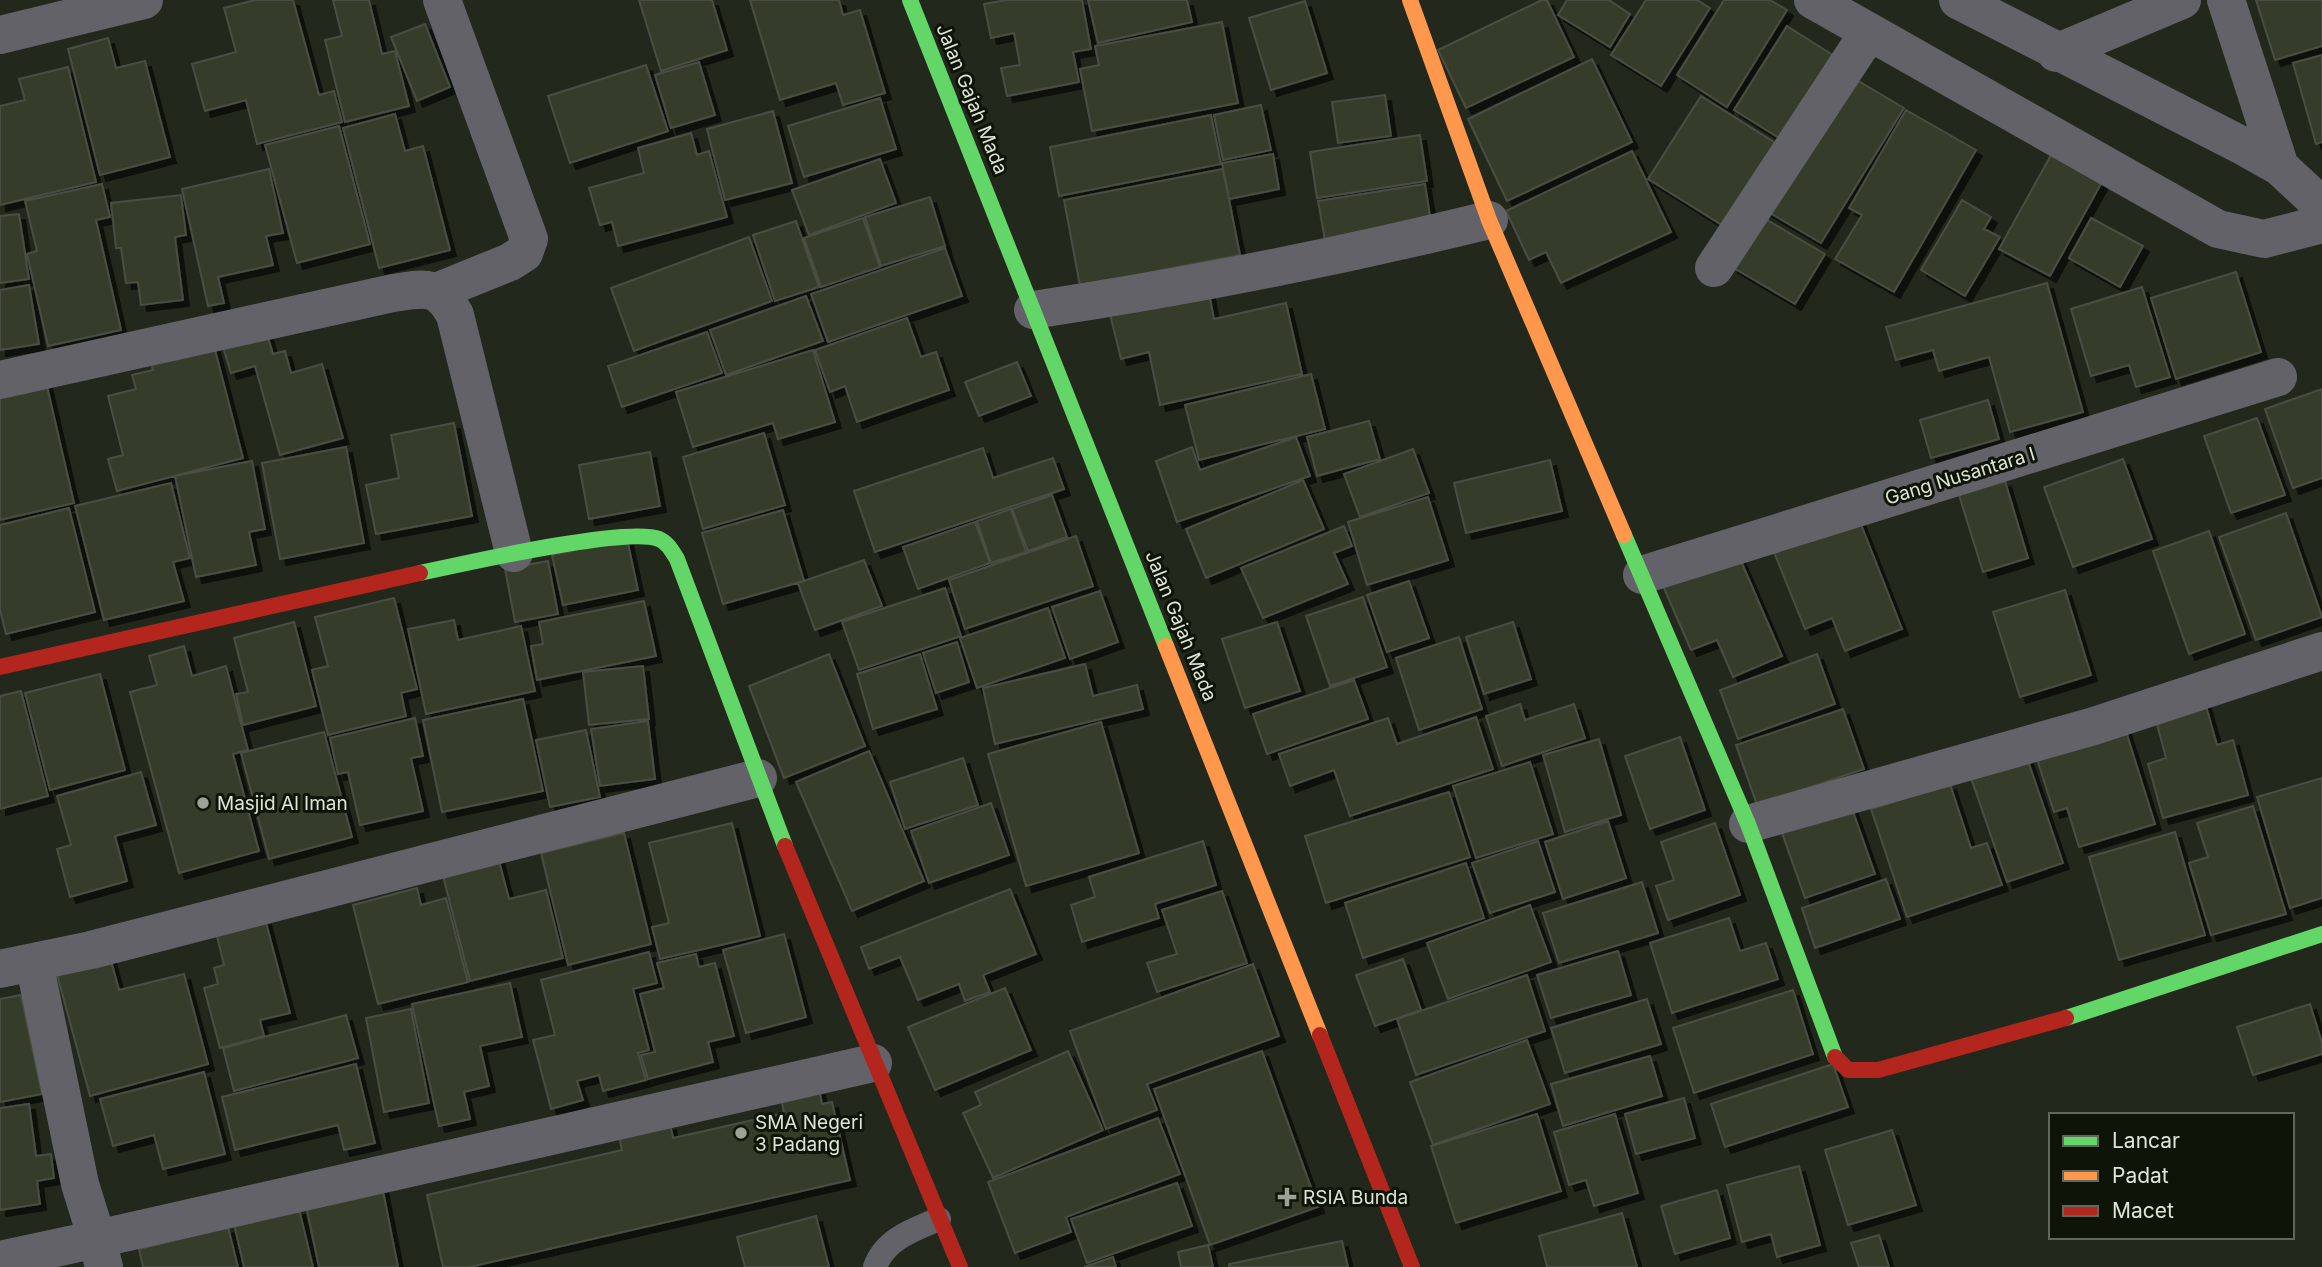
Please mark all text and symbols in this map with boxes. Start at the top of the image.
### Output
street label: Jalan Gajah Mada [931,20,1013,178]
street label: Gang Nusantara I [1882,442,2038,510]
street label: Jalan Gajah Mada [1140,547,1222,705]
place label: Masjid Al Iman [217,792,348,815]
marker: Masjid Al Iman [195,795,211,811]
place label: SMA Negeri 3 Padang [755,1111,863,1156]
legend [2049,1113,2294,1239]
marker: SMA Negeri 3 Padang [733,1125,749,1141]
text: Lancar [2112,1128,2180,1153]
text: Padat [2112,1163,2169,1188]
place label: RSIA Bunda [1303,1186,1408,1209]
marker: RSIA Bunda [1277,1187,1297,1207]
text: Macet [2112,1198,2174,1223]

